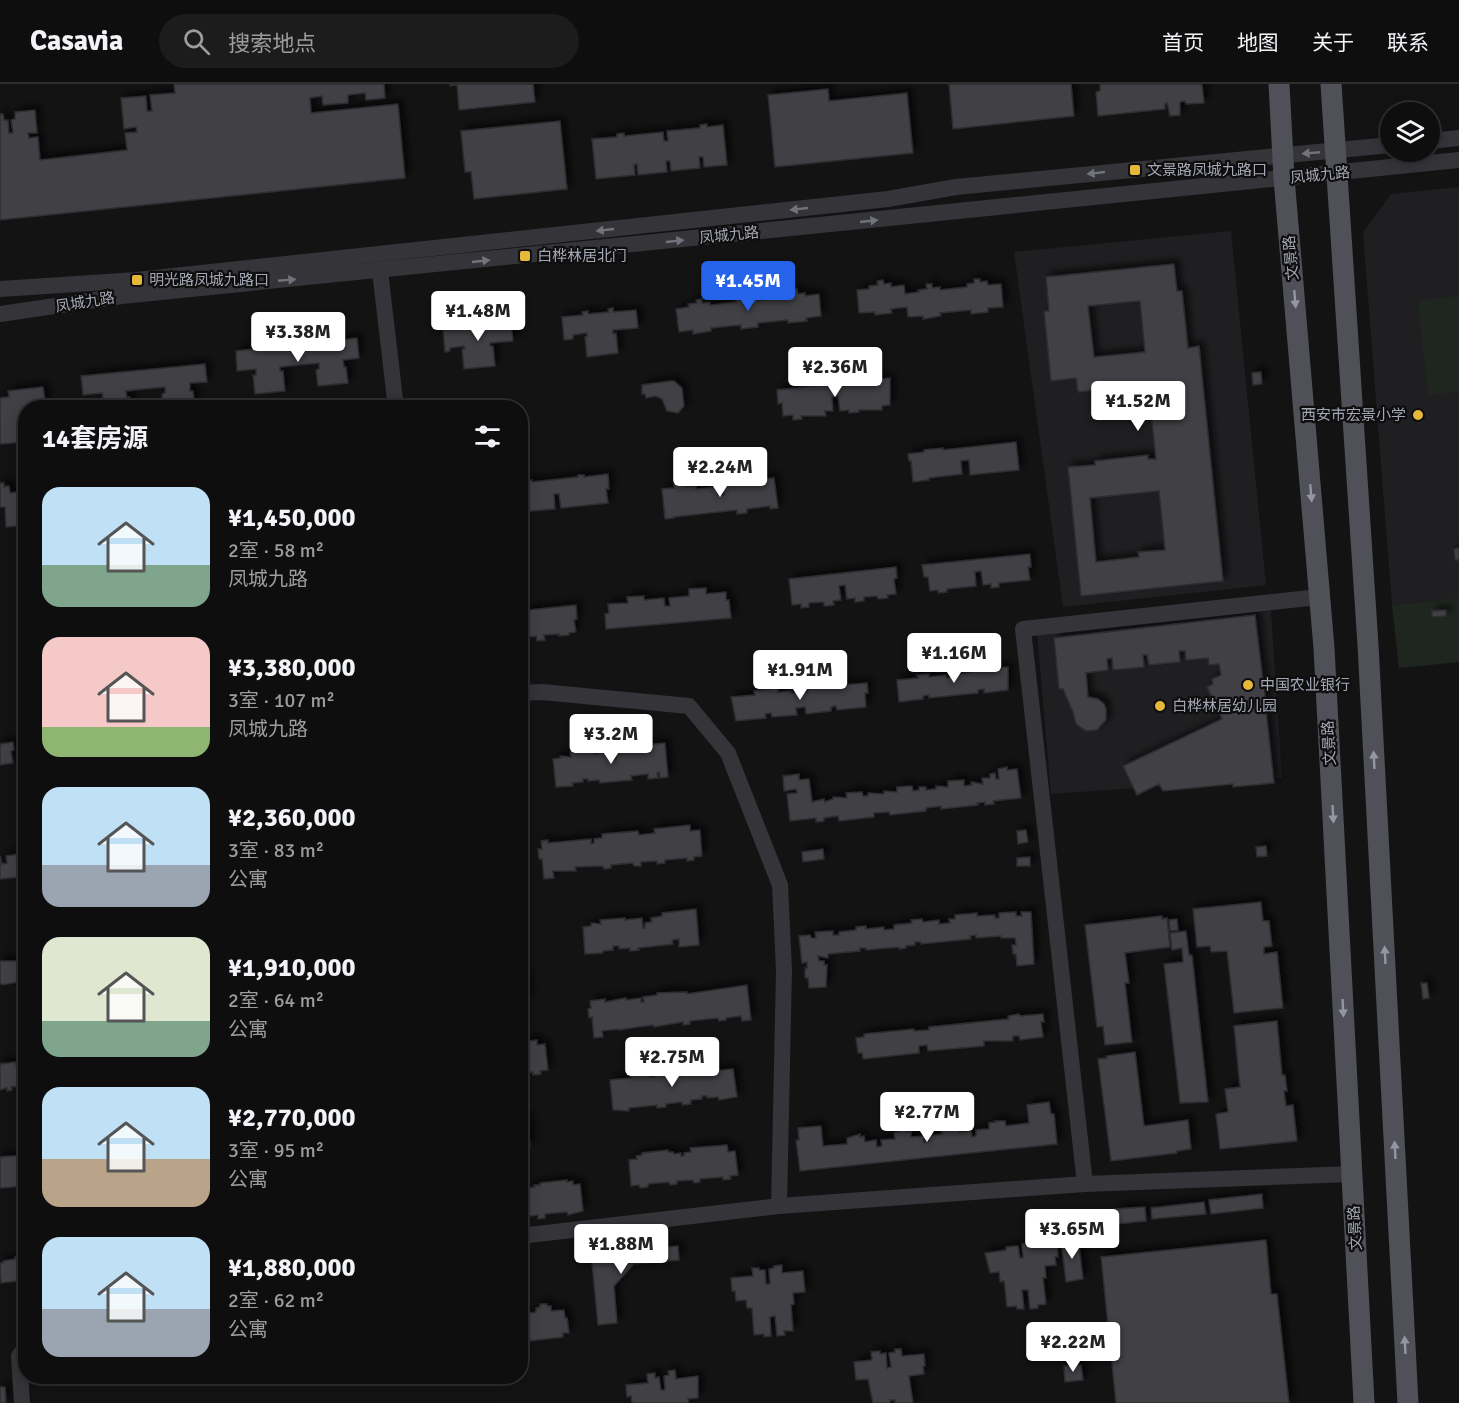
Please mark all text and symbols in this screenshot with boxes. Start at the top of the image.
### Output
search box [159,14,579,68]
text: Casavia [30,24,123,58]
icon: search [180,25,213,58]
text: 搜索地点 [228,30,316,57]
text: 首页 [1162,30,1204,56]
text: 地图 [1237,30,1279,56]
text: 关于 [1312,30,1354,56]
text: 联系 [1387,30,1429,56]
map controls [1380,102,1440,162]
button: layers [1380,102,1440,162]
one-way arrow [1302,148,1321,158]
place label: 文景路凤城九路口 [1147,161,1267,179]
marker: 文景路凤城九路口 [1128,163,1142,177]
street label: 凤城九路 [1289,163,1351,187]
one-way arrow [1087,168,1106,178]
one-way arrow [789,204,808,214]
one-way arrow [860,216,879,226]
street label: 凤城九路 [698,223,760,247]
one-way arrow [595,225,614,234]
street label: 文景路 [1280,235,1302,281]
one-way arrow [666,236,685,246]
place label: 白桦林居北门 [537,247,627,265]
marker: 白桦林居北门 [518,249,532,263]
one-way arrow [472,256,491,266]
pin: ¥1.45M [699,261,797,312]
text: ¥1.45M [715,268,781,293]
place label: 明光路凤城九路口 [149,271,269,289]
marker: 明光路凤城九路口 [130,273,144,287]
one-way arrow [278,275,297,285]
street label: 凤城九路 [54,288,116,316]
one-way arrow [1290,290,1299,309]
pin: ¥1.48M [429,291,527,342]
text: ¥1.48M [445,298,511,323]
pin: ¥3.38M [249,312,347,363]
text: ¥3.38M [265,319,331,344]
pin: ¥2.36M [786,347,884,398]
text: ¥2.36M [802,354,868,379]
pin: ¥1.52M [1089,381,1187,432]
text: ¥1.52M [1105,388,1171,413]
place label: 西安市宏景小学 [1301,406,1406,424]
marker: 西安市宏景小学 [1411,408,1425,422]
icon: filters [471,420,504,453]
text: 14套房源 [42,423,148,455]
pin: ¥2.24M [671,447,769,498]
text: ¥2.24M [687,454,753,479]
one-way arrow [1306,484,1316,503]
text: ¥1,450,000 [228,502,356,534]
icon: home [90,511,162,583]
text: 2室 · 58 m² [228,538,324,563]
text: 凤城九路 [228,567,308,592]
pin: ¥1.16M [905,633,1003,684]
text: ¥1.16M [921,640,987,665]
pin: ¥1.91M [751,650,849,701]
text: ¥3,380,000 [228,652,356,684]
text: ¥1.91M [767,657,833,682]
icon: home [90,661,162,733]
place label: 中国农业银行 [1260,676,1350,694]
marker: 中国农业银行 [1241,678,1255,692]
text: 3室 · 107 m² [228,688,335,713]
place label: 白桦林居幼儿园 [1172,697,1277,715]
marker: 白桦林居幼儿园 [1153,699,1167,713]
pin: ¥3.2M [569,714,653,765]
text: 凤城九路 [228,717,308,742]
street label: 文景路 [1319,720,1339,766]
text: ¥3.2M [584,721,638,746]
one-way arrow [1370,751,1379,770]
text: ¥2,360,000 [228,802,356,834]
one-way arrow [1328,804,1337,823]
icon: home [90,811,162,883]
text: 3室 · 83 m² [228,838,324,863]
text: 公寓 [228,867,268,892]
one-way arrow [1380,946,1389,965]
text: ¥1,910,000 [228,952,356,984]
icon: home [90,961,162,1033]
text: 2室 · 64 m² [228,988,324,1013]
one-way arrow [1339,999,1348,1018]
text: 公寓 [228,1017,268,1042]
pin: ¥2.75M [623,1037,721,1088]
text: ¥2.75M [639,1044,705,1069]
pin: ¥2.77M [878,1092,976,1143]
text: ¥2.77M [894,1099,960,1124]
text: ¥2,770,000 [228,1102,356,1134]
icon: home [90,1111,162,1183]
text: 3室 · 95 m² [228,1138,324,1163]
one-way arrow [1390,1140,1400,1159]
text: 公寓 [228,1167,268,1192]
street label: 文景路 [1345,1205,1365,1251]
pin: ¥3.65M [1023,1209,1121,1260]
text: ¥3.65M [1039,1216,1105,1241]
pin: ¥1.88M [572,1224,670,1275]
text: ¥1.88M [588,1231,654,1256]
text: ¥1,880,000 [228,1252,356,1284]
icon: home [90,1261,162,1333]
text: 2室 · 62 m² [228,1288,324,1313]
text: 公寓 [228,1317,268,1342]
pin: ¥2.22M [1024,1322,1122,1373]
text: ¥2.22M [1040,1329,1106,1354]
one-way arrow [1401,1335,1410,1354]

